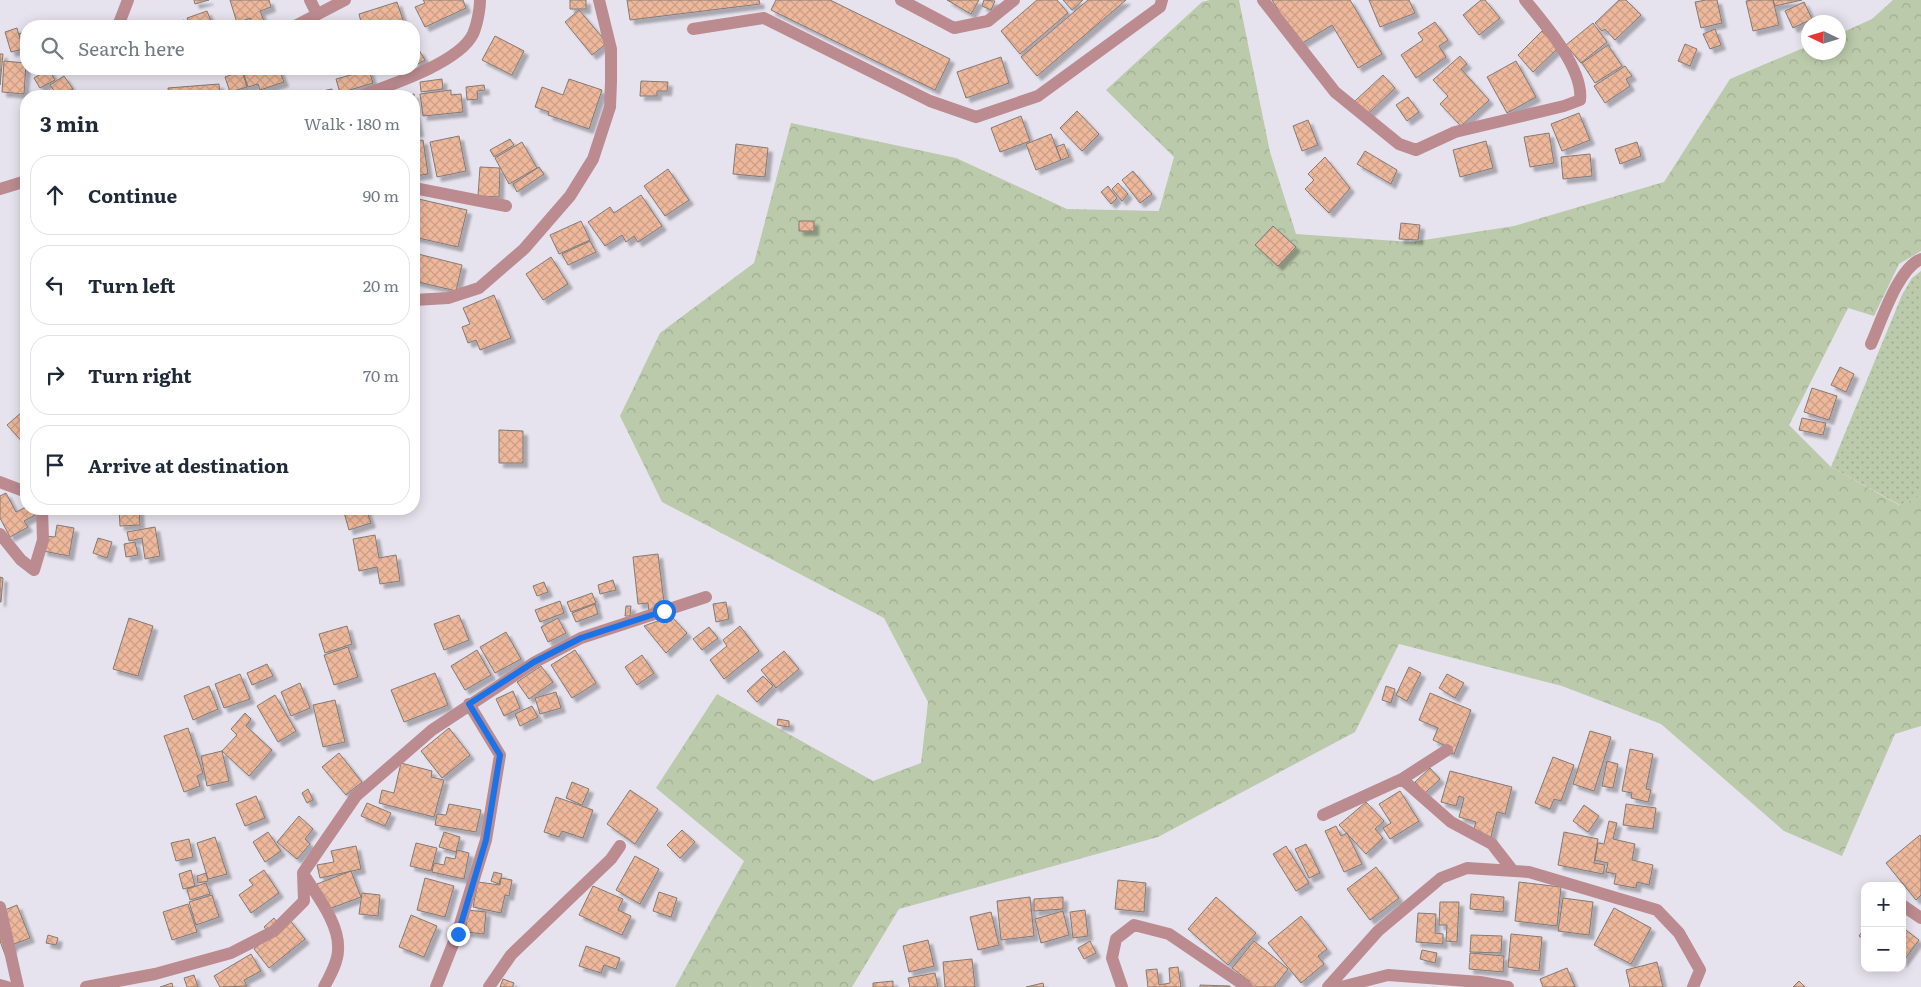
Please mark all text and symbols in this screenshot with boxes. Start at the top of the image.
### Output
north arrow [1801,15,1846,60]
search box [20,20,420,75]
icon: search [38,34,66,62]
text: Search here [78,34,185,62]
text: 3 min [40,107,99,138]
text: Walk · 180 m [304,111,400,135]
icon: ahead [41,181,69,209]
text: Continue [88,181,177,209]
text: 90 m [363,183,399,207]
icon: left [41,271,69,299]
text: Turn left [88,271,175,299]
text: 20 m [363,273,399,297]
icon: right [41,361,69,389]
text: Turn right [88,361,192,389]
text: 70 m [363,363,399,387]
icon: arrive [41,451,69,479]
text: Arrive at destination [88,451,289,479]
route start [653,600,676,623]
map controls [1861,882,1906,972]
button: + [1861,882,1906,927]
route end [447,923,470,946]
button: − [1861,927,1906,972]

